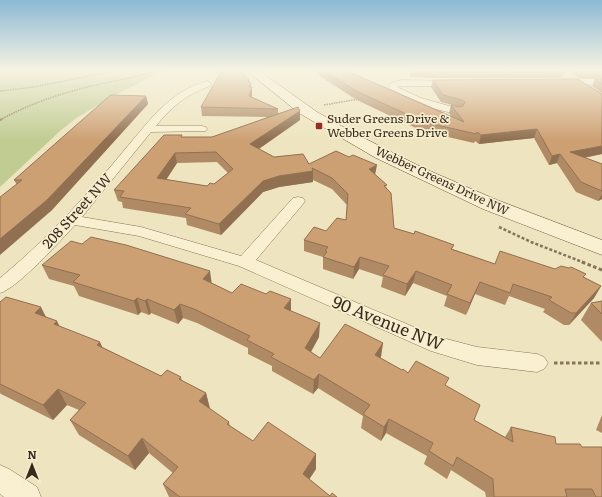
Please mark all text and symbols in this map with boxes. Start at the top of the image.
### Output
place label: Suder Greens Drive & Webber Greens Drive [327,109,450,141]
marker: Suder Greens Drive & Webber Greens Drive [314,121,324,131]
street label: Webber Greens Drive NW [373,141,512,219]
street label: 208 Street NW [37,168,116,253]
street label: 90 Avenue NW [329,288,448,355]
north arrow [12,445,52,485]
text: N [27,446,37,462]

